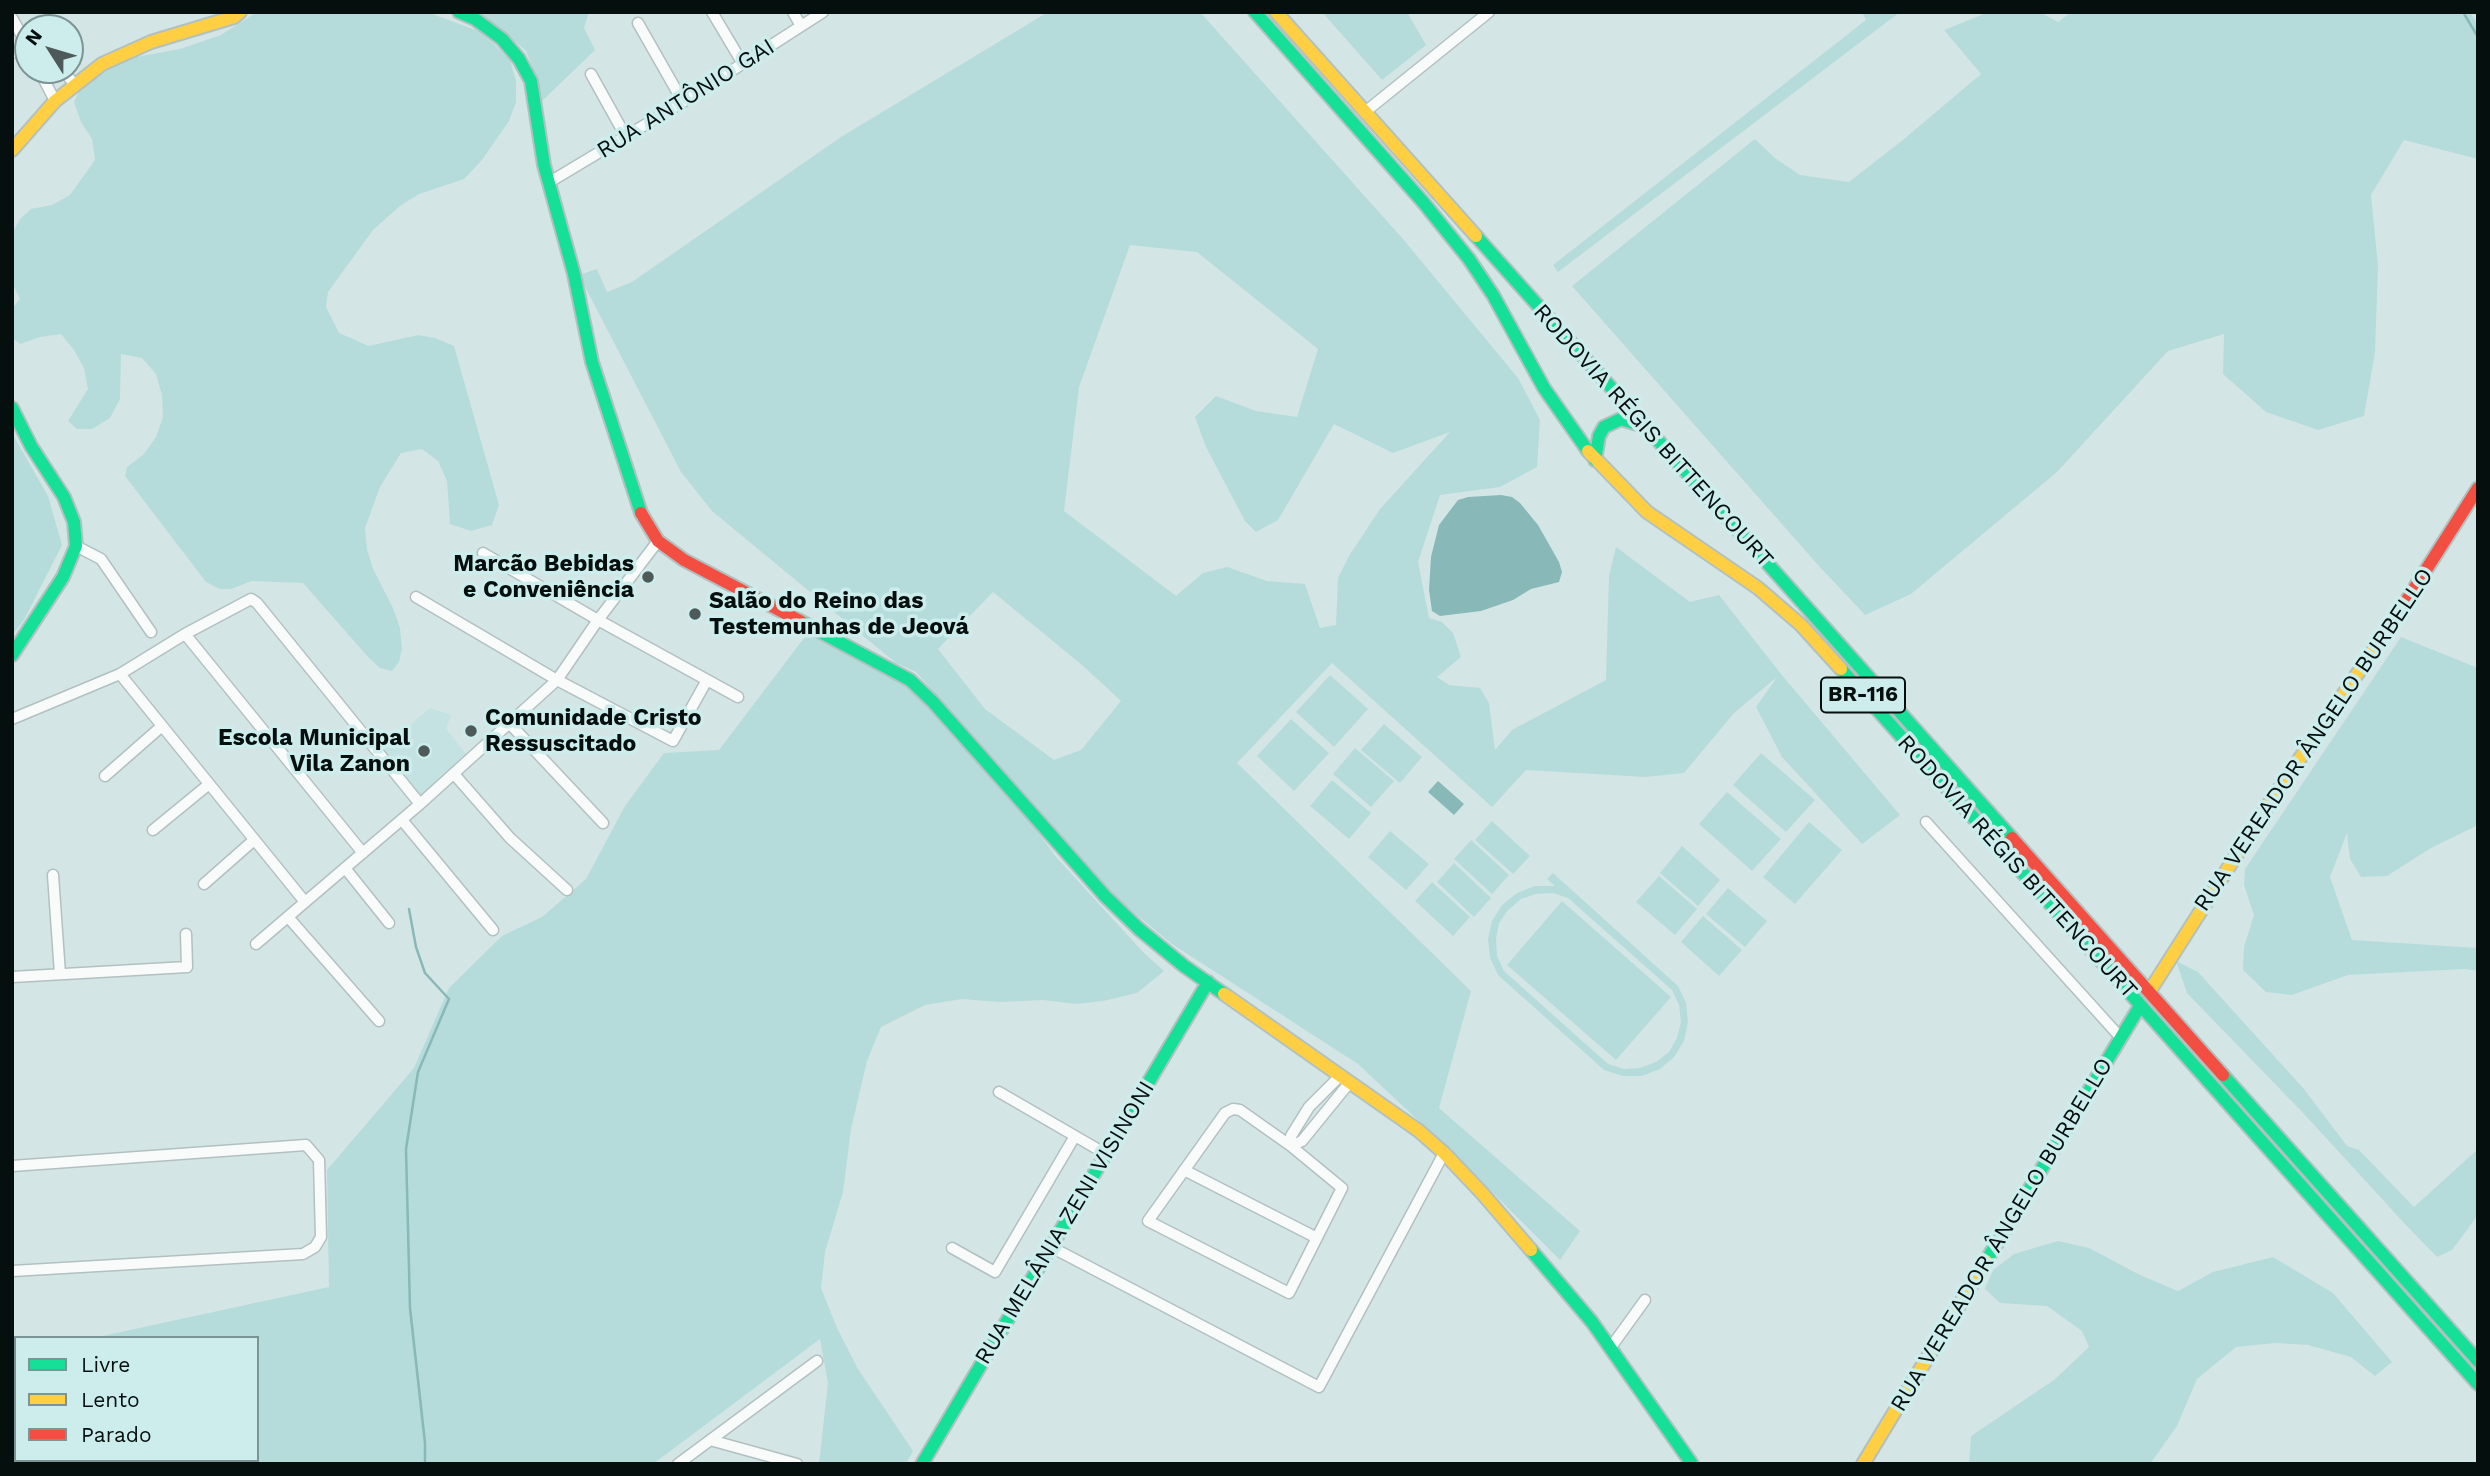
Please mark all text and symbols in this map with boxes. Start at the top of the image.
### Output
north arrow [14,14,84,84]
text: N [20,25,47,50]
street label: RUA ANTÔNIO GAI [592,33,780,165]
street label: RODOVIA RÉGIS BITTENCOURT [1527,298,1779,574]
place label: Marcão Bebidas e Conveniência [453,550,634,604]
street label: RUA VEREADOR ÂNGELO BURBELLO [2189,563,2439,917]
marker: Marcão Bebidas e Conveniência [640,569,656,585]
place label: Salão do Reino das Testemunhas de Jeová [709,587,969,641]
marker: Salão do Reino das Testemunhas de Jeová [687,606,703,622]
road number: BR-116 [1821,678,1905,712]
place label: Comunidade Cristo Ressuscitado [485,704,702,758]
marker: Comunidade Cristo Ressuscitado [463,723,479,739]
place label: Escola Municipal Vila Zanon [218,724,410,778]
street label: RODOVIA RÉGIS BITTENCOURT [1891,729,2143,1005]
marker: Escola Municipal Vila Zanon [416,743,432,759]
street label: RUA VEREADOR ÂNGELO BURBELLO [1885,1053,2119,1417]
street label: RUA MELÂNIA ZENI VISINONI [969,1076,1161,1370]
legend [14,1336,259,1462]
text: Livre [81,1352,130,1377]
text: Lento [81,1387,140,1412]
text: Parado [81,1422,152,1447]

